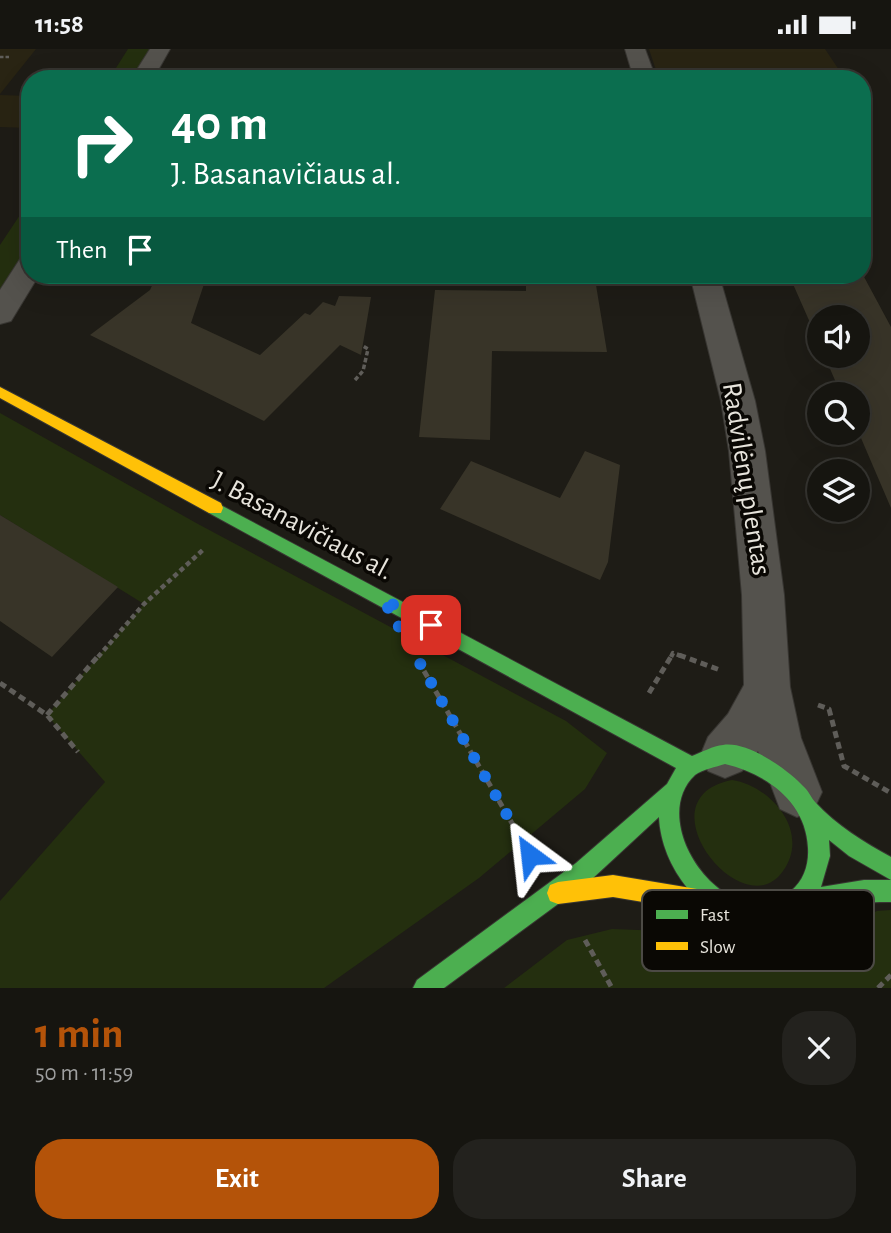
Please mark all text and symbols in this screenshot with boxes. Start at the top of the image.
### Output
text: 11:58 [35,11,84,37]
icon: right [56,98,147,189]
text: 40 m [171,100,268,149]
text: J. Basanavičiaus al. [171,158,401,190]
icon: arrive [121,231,159,269]
text: Then [56,237,107,263]
map controls [807,305,870,522]
button: sound [807,305,870,368]
street label: Radvilėnų plentas [717,381,775,577]
button: search [807,382,870,445]
button: layers [807,459,870,522]
street label: J. Basanavičiaus al. [206,466,398,586]
pin [401,595,461,655]
icon: arrive [412,606,450,644]
position arrow [493,818,567,892]
legend [642,890,874,971]
text: Fast [700,906,730,925]
text: Slow [700,938,736,957]
button: close [782,1011,856,1085]
text: 1 min [35,1013,124,1055]
text: 50 m · 11:59 [35,1062,133,1085]
button: Exit [35,1139,439,1219]
button: Share [453,1139,856,1219]

